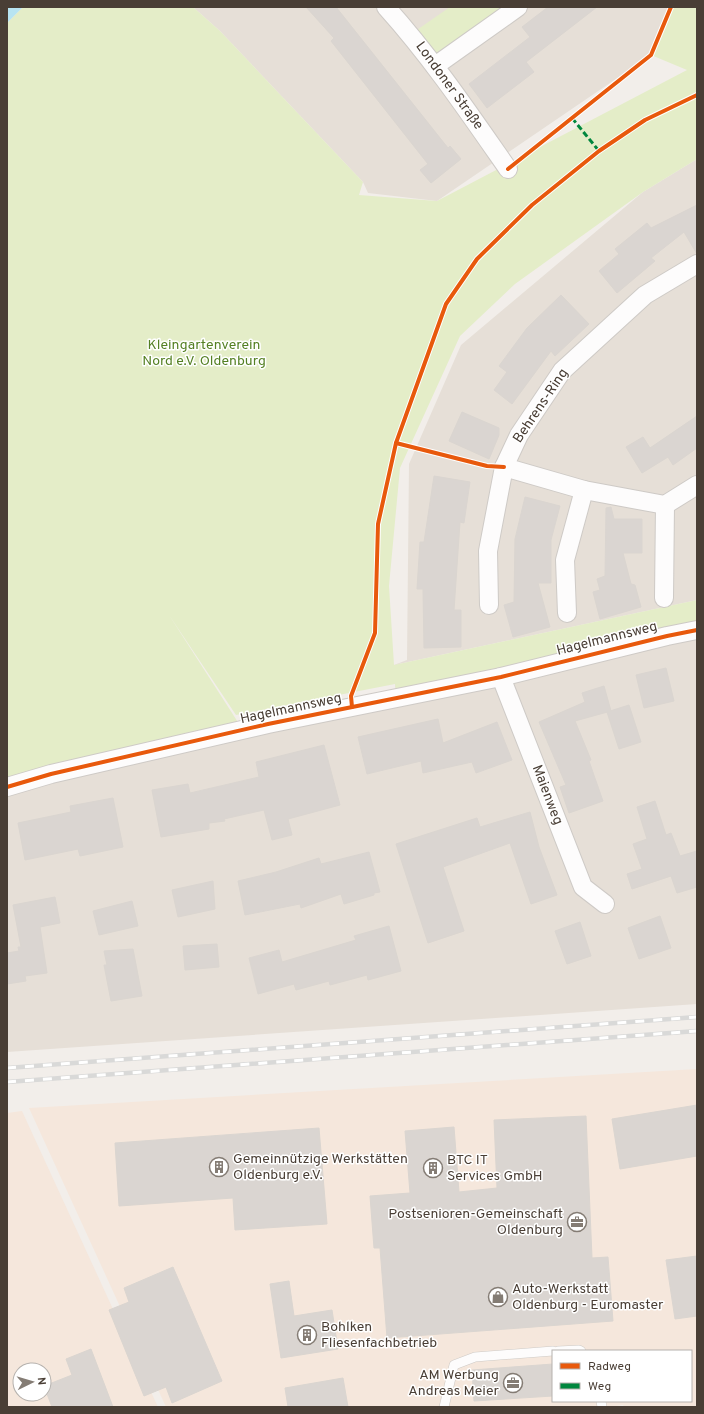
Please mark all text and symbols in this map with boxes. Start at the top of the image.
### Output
street label: Londoner Straße [411,39,487,133]
park label: Kleingartenverein Nord e.V. Oldenburg [142,337,266,370]
street label: Behrens-Ring [510,365,572,447]
street label: Hagelmannsweg [555,618,659,660]
street label: Hagelmannsweg [239,690,343,728]
street label: Maienweg [528,763,566,827]
place label: Gemeinnützige Werkstätten Oldenburg e.V. [233,1151,408,1184]
place label: BTC IT Services GmbH [447,1152,543,1185]
building icon: Gemeinnützige Werkstätten Oldenburg e.V. [208,1156,230,1178]
building icon: BTC IT Services GmbH [422,1157,444,1179]
place label: Postsenioren-Gemeinschaft Oldenburg [388,1206,563,1239]
office icon: Postsenioren-Gemeinschaft Oldenburg [566,1211,588,1233]
place label: Auto-Werkstatt Oldenburg - Euromaster [512,1281,664,1314]
shop icon: Auto-Werkstatt Oldenburg - Euromaster [487,1286,509,1308]
place label: Bohlken Fliesenfachbetrieb [321,1319,437,1352]
building icon: Bohlken Fliesenfachbetrieb [296,1324,318,1346]
legend [552,1350,692,1402]
text: Radweg [588,1359,631,1375]
north arrow [12,1362,52,1402]
place label: AM Werbung Andreas Meier [408,1367,500,1400]
office icon: AM Werbung Andreas Meier [502,1372,524,1394]
text: N [34,1377,48,1386]
text: Weg [588,1379,611,1395]

